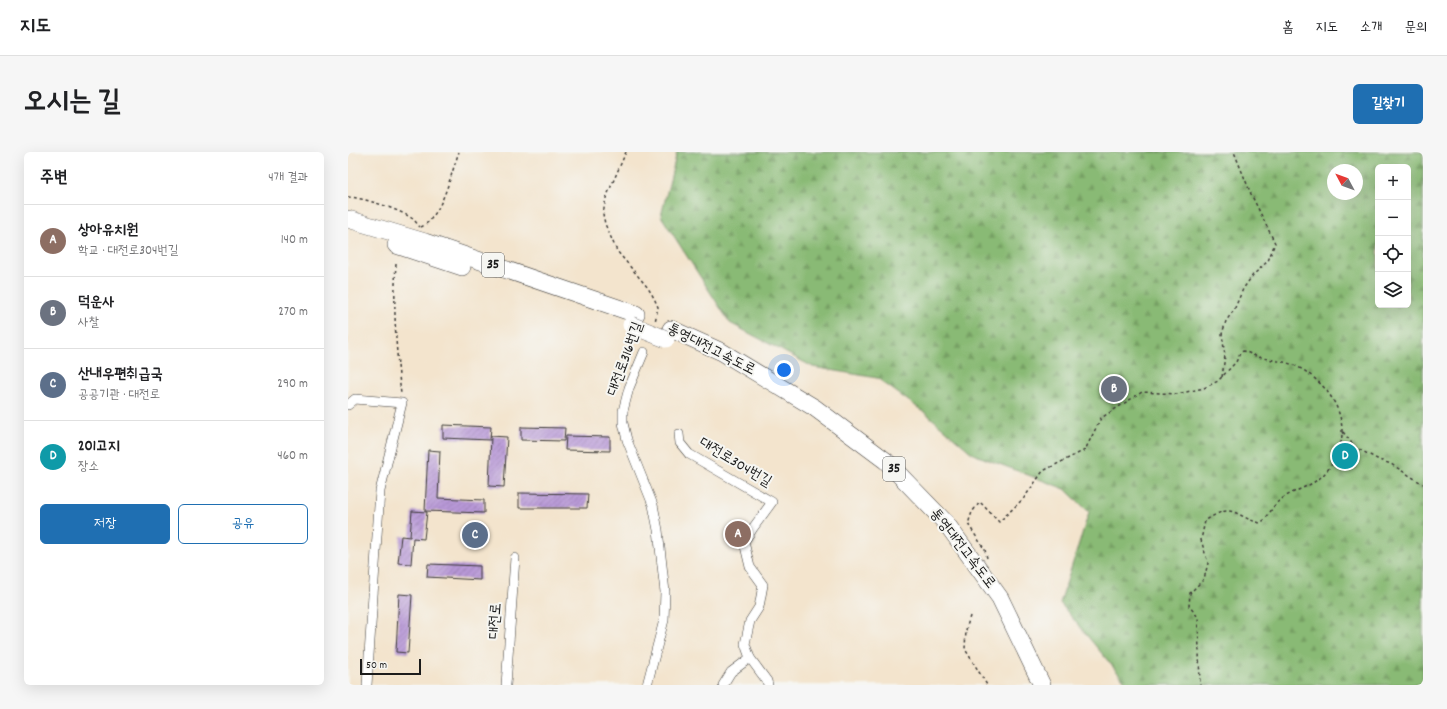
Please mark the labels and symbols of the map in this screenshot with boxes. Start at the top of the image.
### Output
north arrow [1327,164,1363,200]
road number: 35 [482,253,504,277]
street label: 통영대전고속도로 [663,318,759,382]
street label: 대전로316번길 [602,319,650,399]
your location [774,360,794,380]
pin: B [1101,374,1127,404]
street label: 대전로304번길 [694,433,776,493]
pin: D [1332,441,1358,471]
road number: 35 [883,457,905,481]
street label: 통영대전고속도로 [924,504,1000,594]
pin: A [725,519,751,549]
pin: C [462,520,488,550]
street label: 대전로 [484,602,508,640]
scale bar [360,657,421,676]

